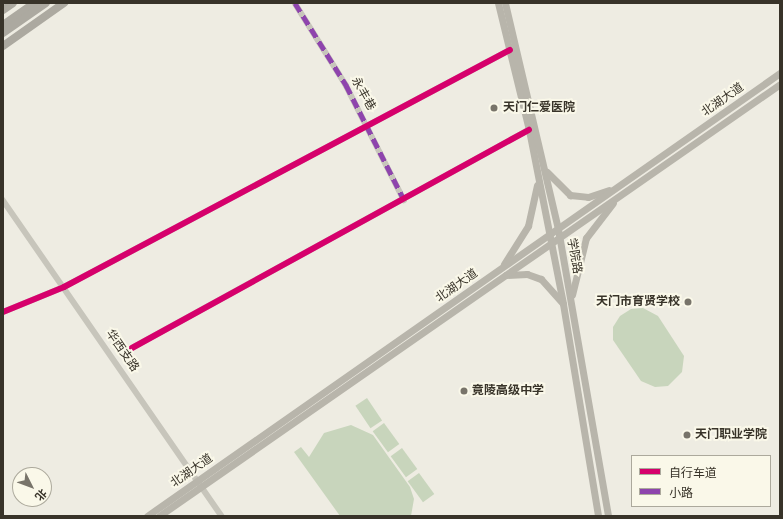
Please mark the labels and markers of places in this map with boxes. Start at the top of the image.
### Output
place label: 天门仁爱医院 [503,101,575,115]
marker: 天门仁爱医院 [488,102,500,114]
place label: 天门市育贤学校 [596,295,680,309]
marker: 天门市育贤学校 [683,297,693,307]
place label: 竟陵高级中学 [472,384,544,398]
marker: 竟陵高级中学 [459,386,469,396]
place label: 天门职业学院 [695,428,767,442]
marker: 天门职业学院 [682,430,692,440]

